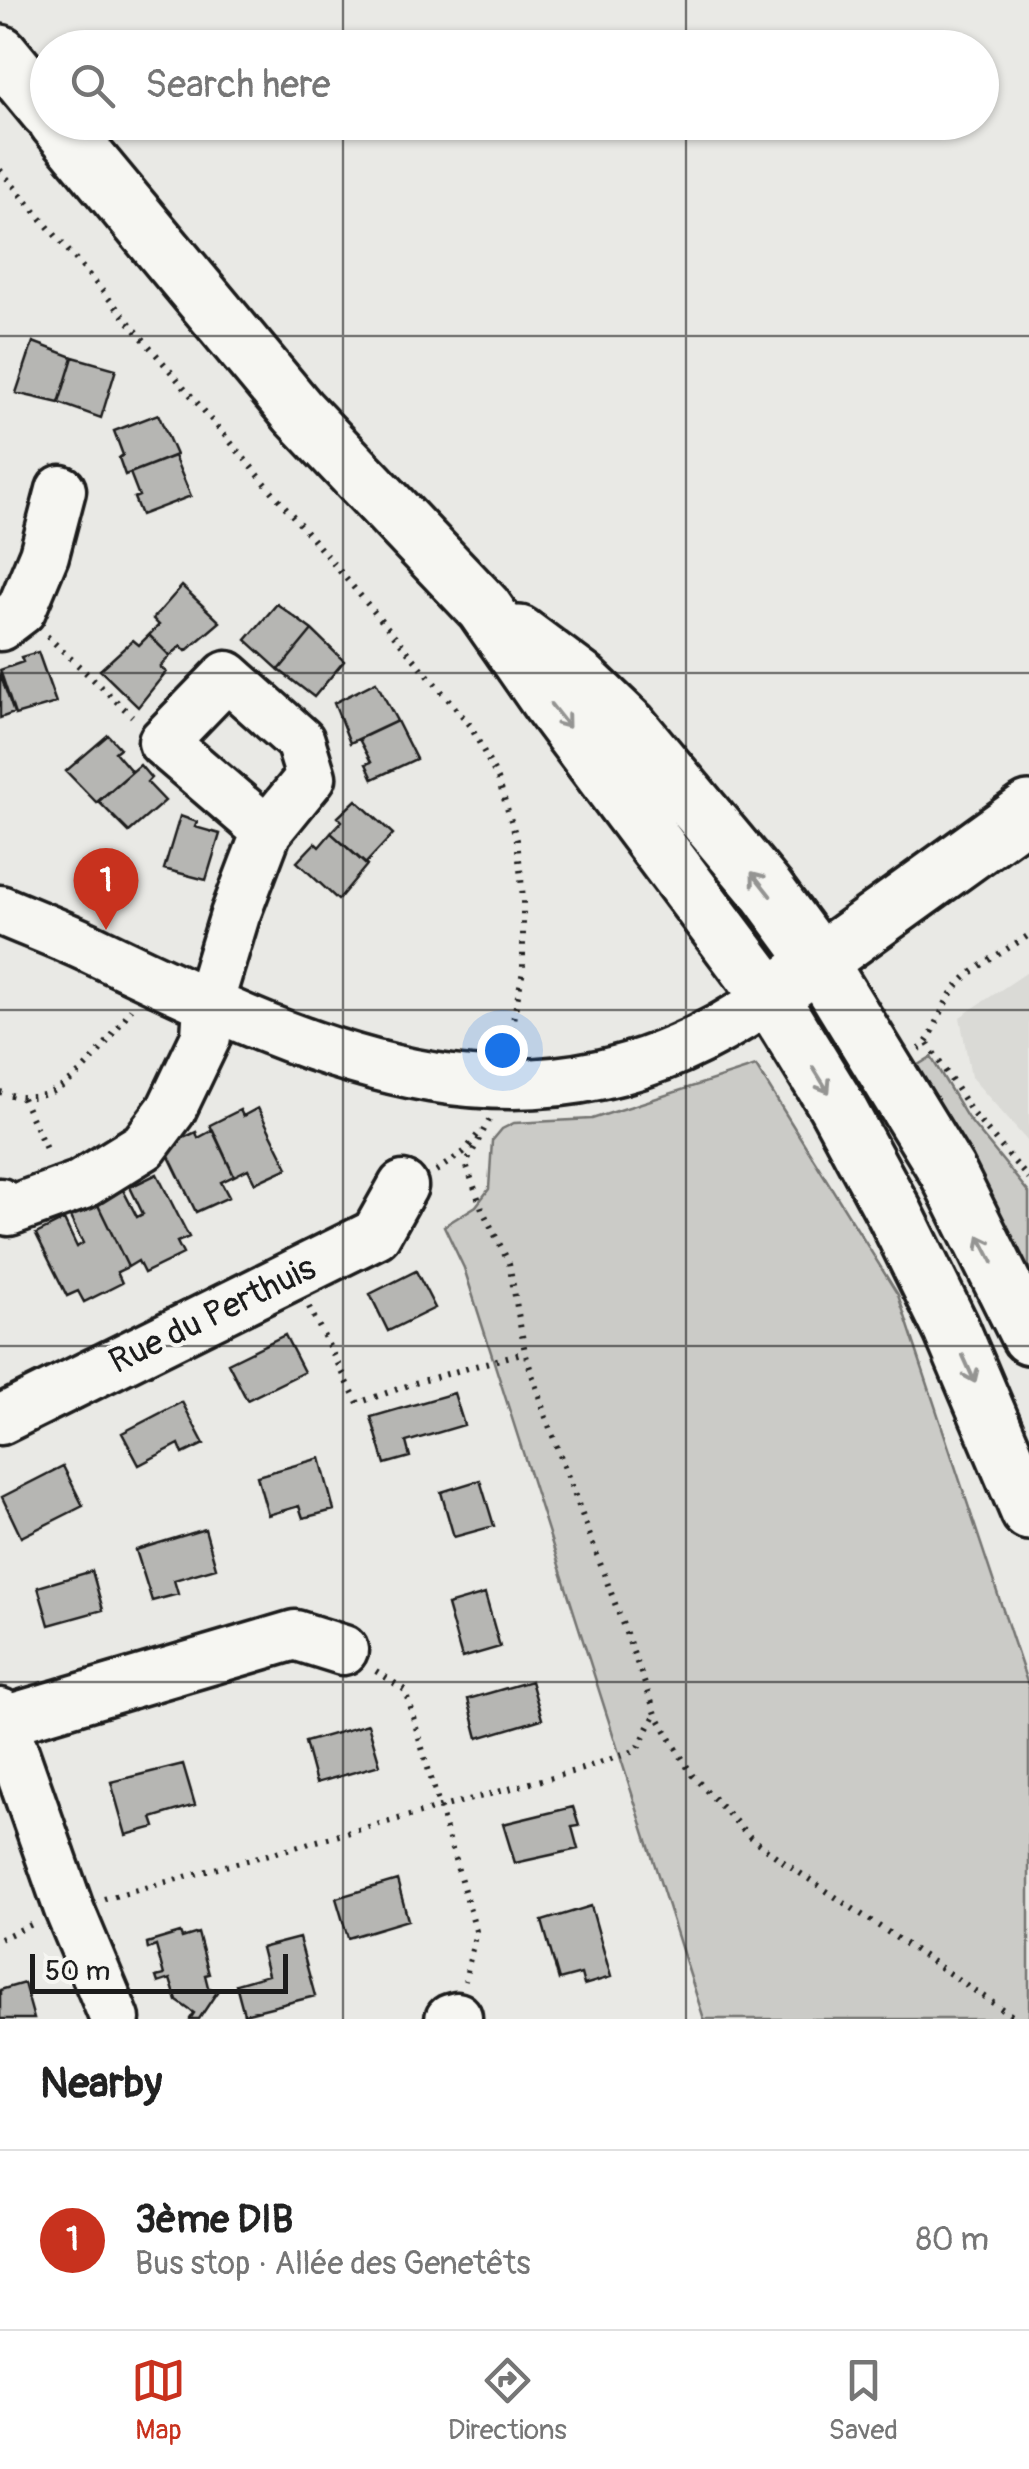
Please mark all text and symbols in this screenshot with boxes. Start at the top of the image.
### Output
search box [30,30,999,140]
icon: search [65,58,120,113]
text: Search here [145,61,331,109]
one-way arrow [549,703,571,729]
pin: 1 [74,848,138,930]
one-way arrow [751,871,772,898]
your location [477,1025,528,1076]
one-way arrow [811,1065,831,1094]
one-way arrow [976,1235,995,1264]
street label: Rue du Perthuis [102,1246,323,1384]
one-way arrow [961,1353,979,1384]
scale bar [30,1949,288,1994]
text: 50 m [45,1954,110,1989]
text: Nearby [40,2058,162,2110]
text: 3ème DIB [135,2196,293,2244]
text: 1 [66,2220,79,2260]
text: 80 m [916,2220,989,2260]
text: Bus stop · Allée des Genetêts [135,2244,531,2284]
tab: Map [131,2353,186,2448]
tab: Directions [448,2353,567,2448]
tab: Saved [829,2353,898,2448]

